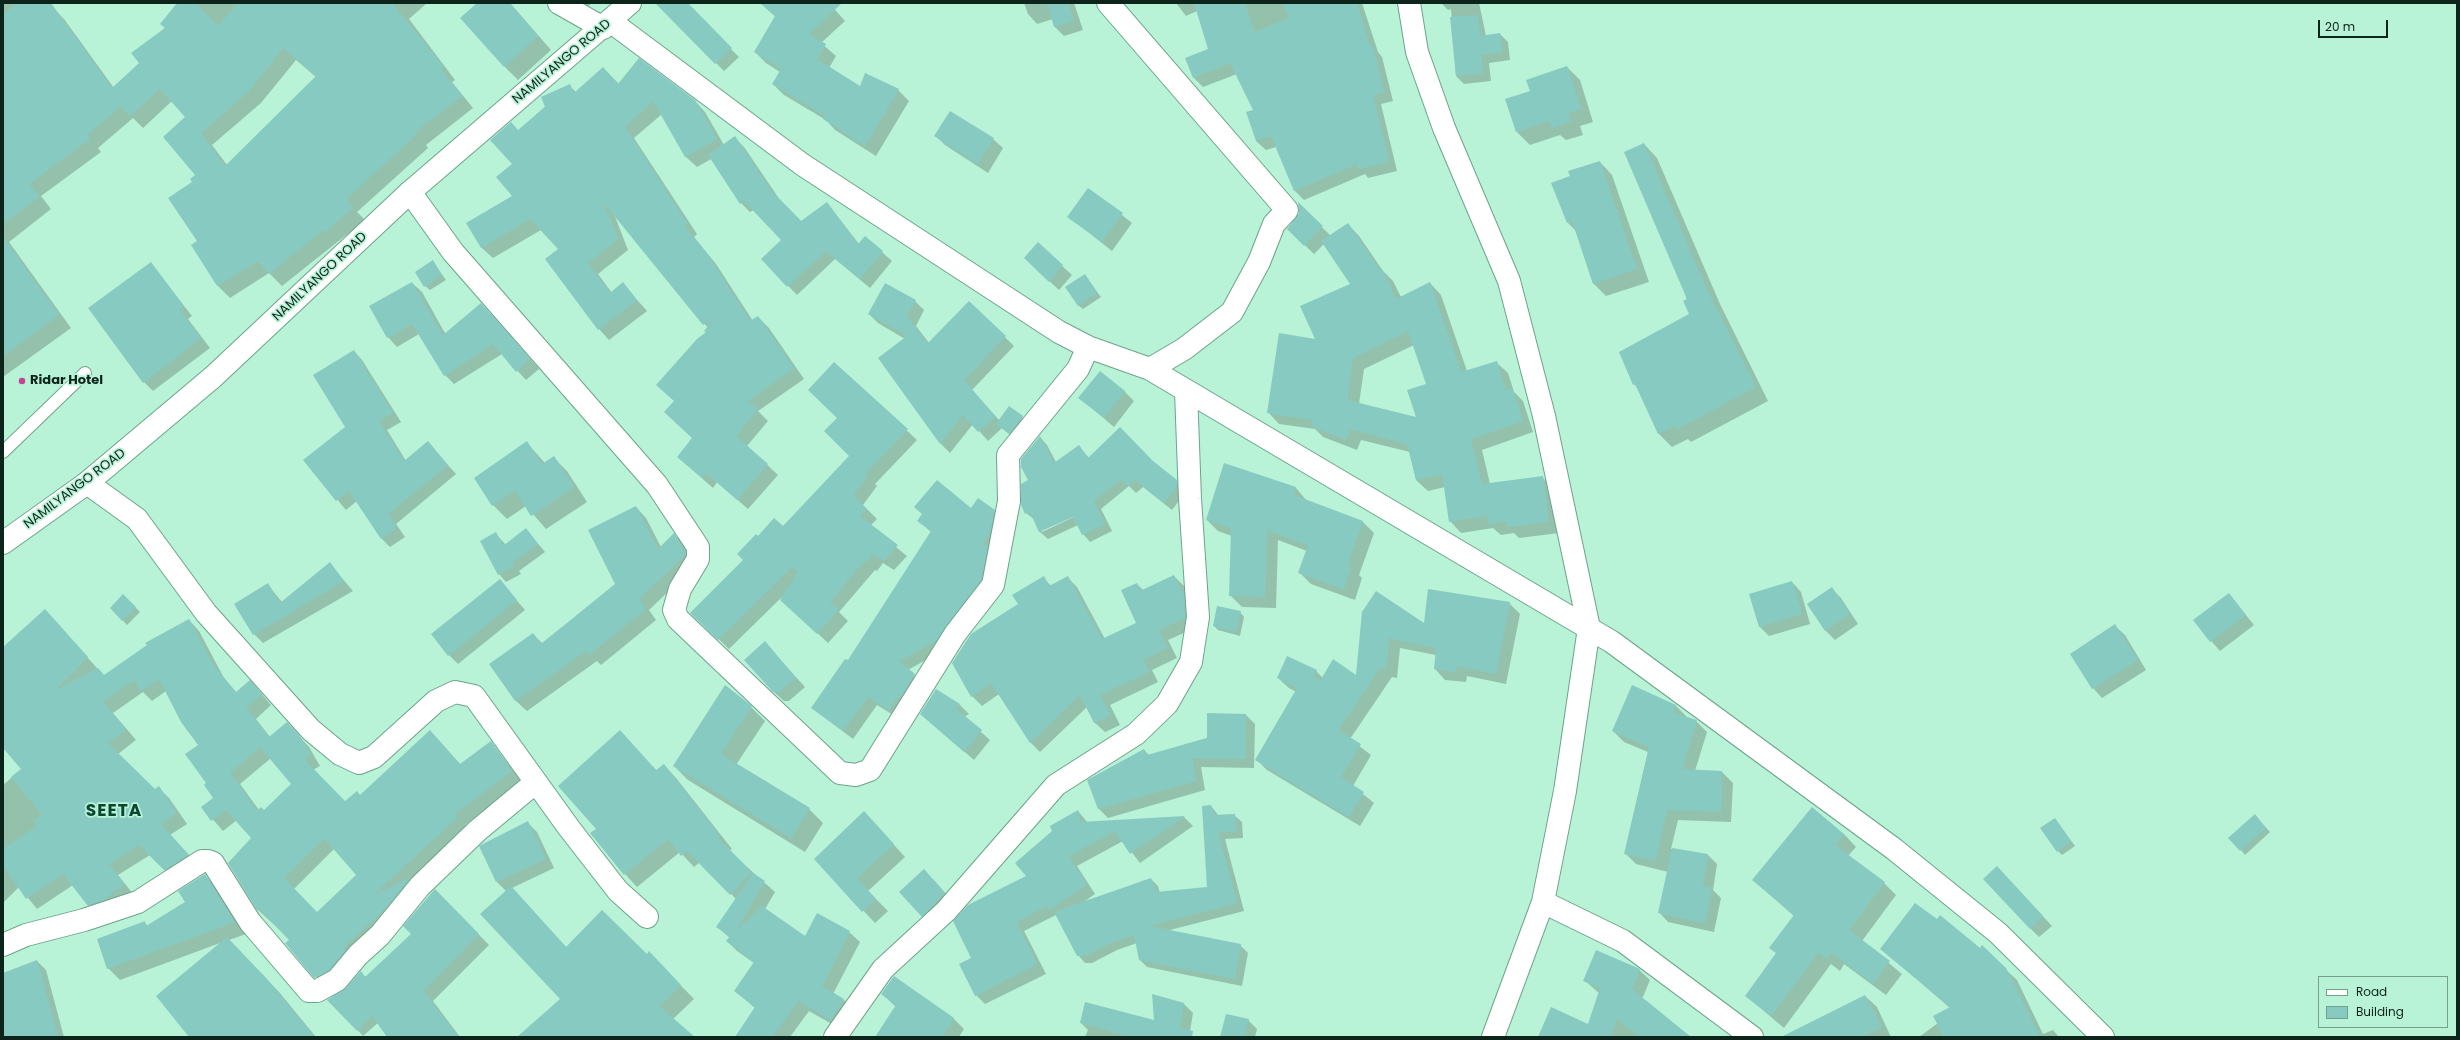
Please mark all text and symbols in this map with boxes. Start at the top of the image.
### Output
scale bar [2320,12,2390,38]
street label: NAMILYANGO ROAD [510,16,614,108]
text: 20 m [2325,18,2355,35]
street label: NAMILYANGO ROAD [270,229,370,325]
place label: Ridar Hotel [30,373,103,389]
marker: Ridar Hotel [17,376,27,386]
street label: NAMILYANGO ROAD [21,446,129,532]
district label: SEETA [86,802,142,822]
legend [2318,976,2448,1028]
text: Road [2356,983,2387,1000]
text: Building [2356,1003,2404,1020]

